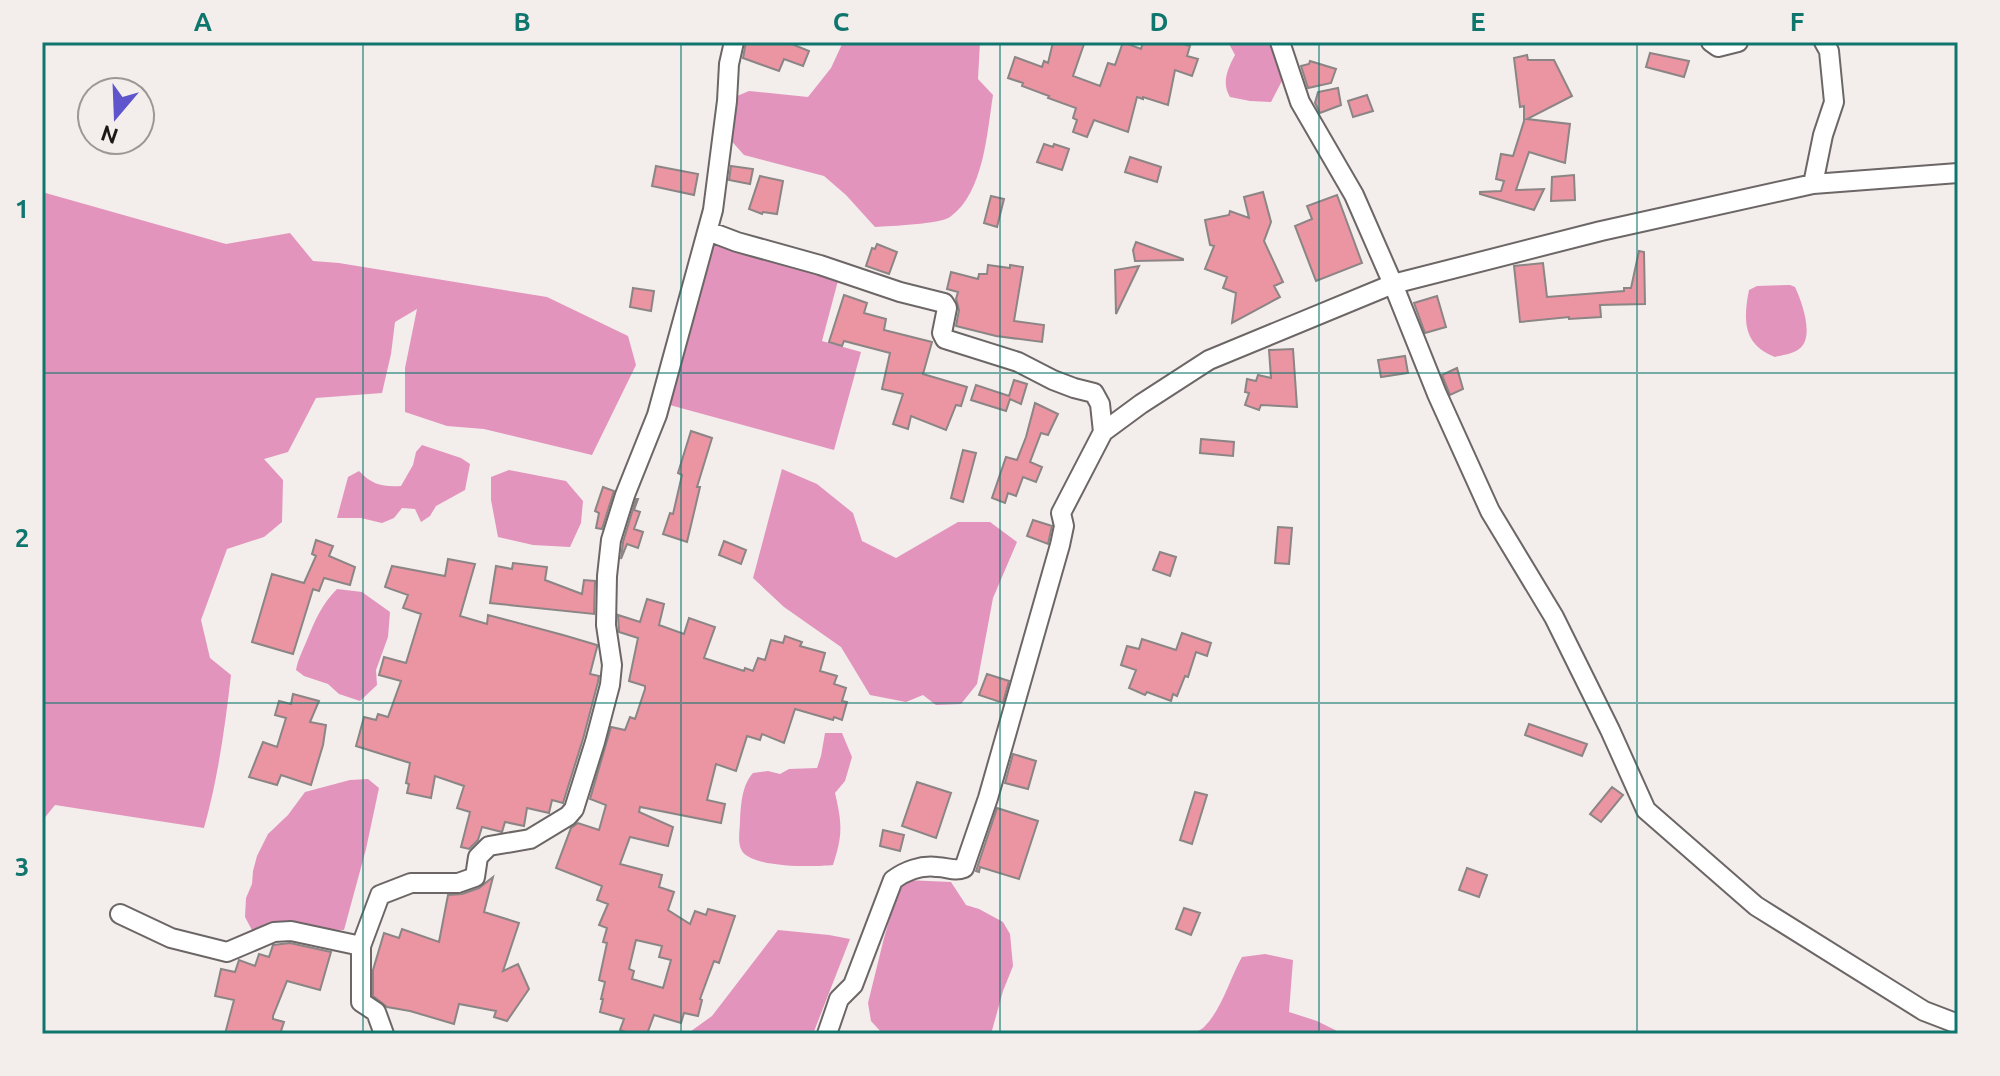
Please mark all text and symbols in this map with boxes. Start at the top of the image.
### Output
text: A [194,7,213,36]
text: B [513,7,531,36]
text: C [833,7,850,36]
text: D [1150,7,1168,36]
text: E [1470,7,1486,36]
text: F [1790,7,1804,36]
north arrow [76,76,156,156]
text: N [97,121,121,150]
text: 1 [15,194,29,223]
text: 2 [15,523,29,552]
text: 3 [15,852,29,881]

